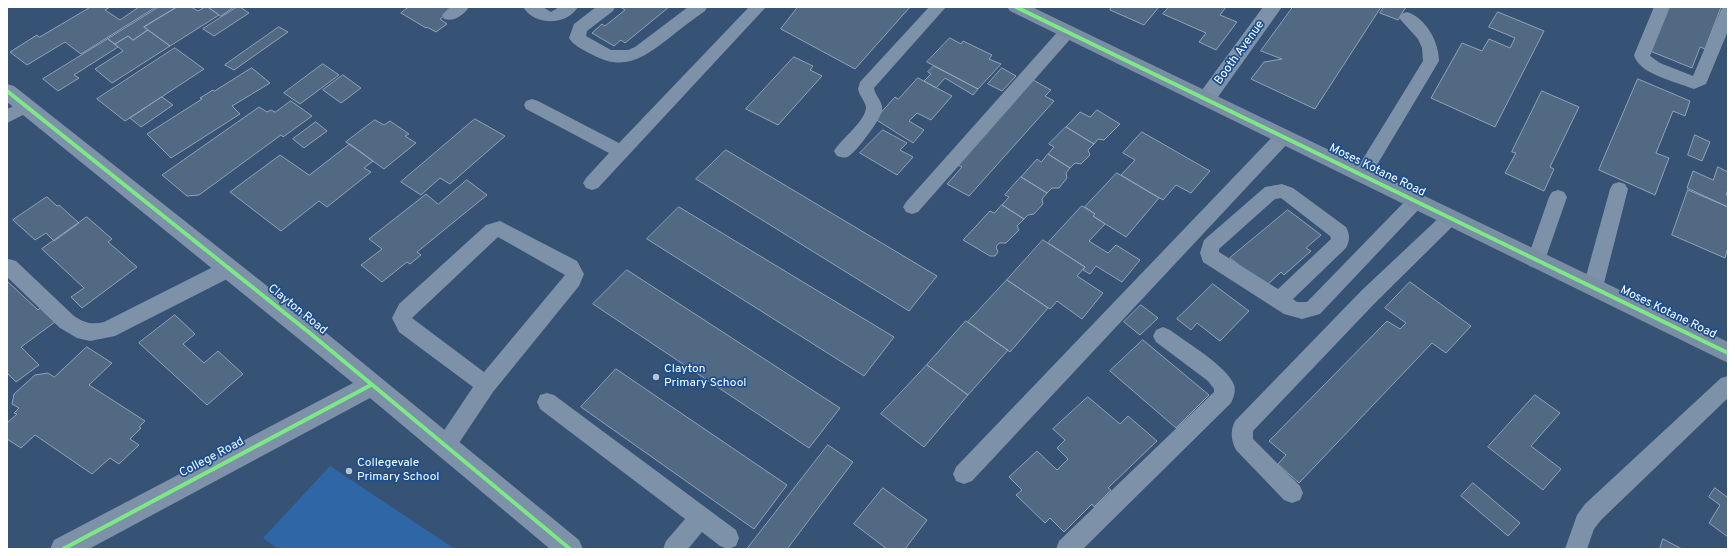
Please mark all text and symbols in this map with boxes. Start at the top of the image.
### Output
street label: Booth Avenue [1212,18,1268,88]
street label: Moses Kotane Road [1326,141,1428,201]
street label: Clayton Road [264,282,330,338]
street label: Moses Kotane Road [1617,283,1719,343]
place label: Clayton Primary School [664,363,746,391]
marker: Clayton Primary School [651,372,661,382]
street label: College Road [177,435,247,481]
place label: Collegevale Primary School [357,457,439,485]
marker: Collegevale Primary School [344,466,354,476]

